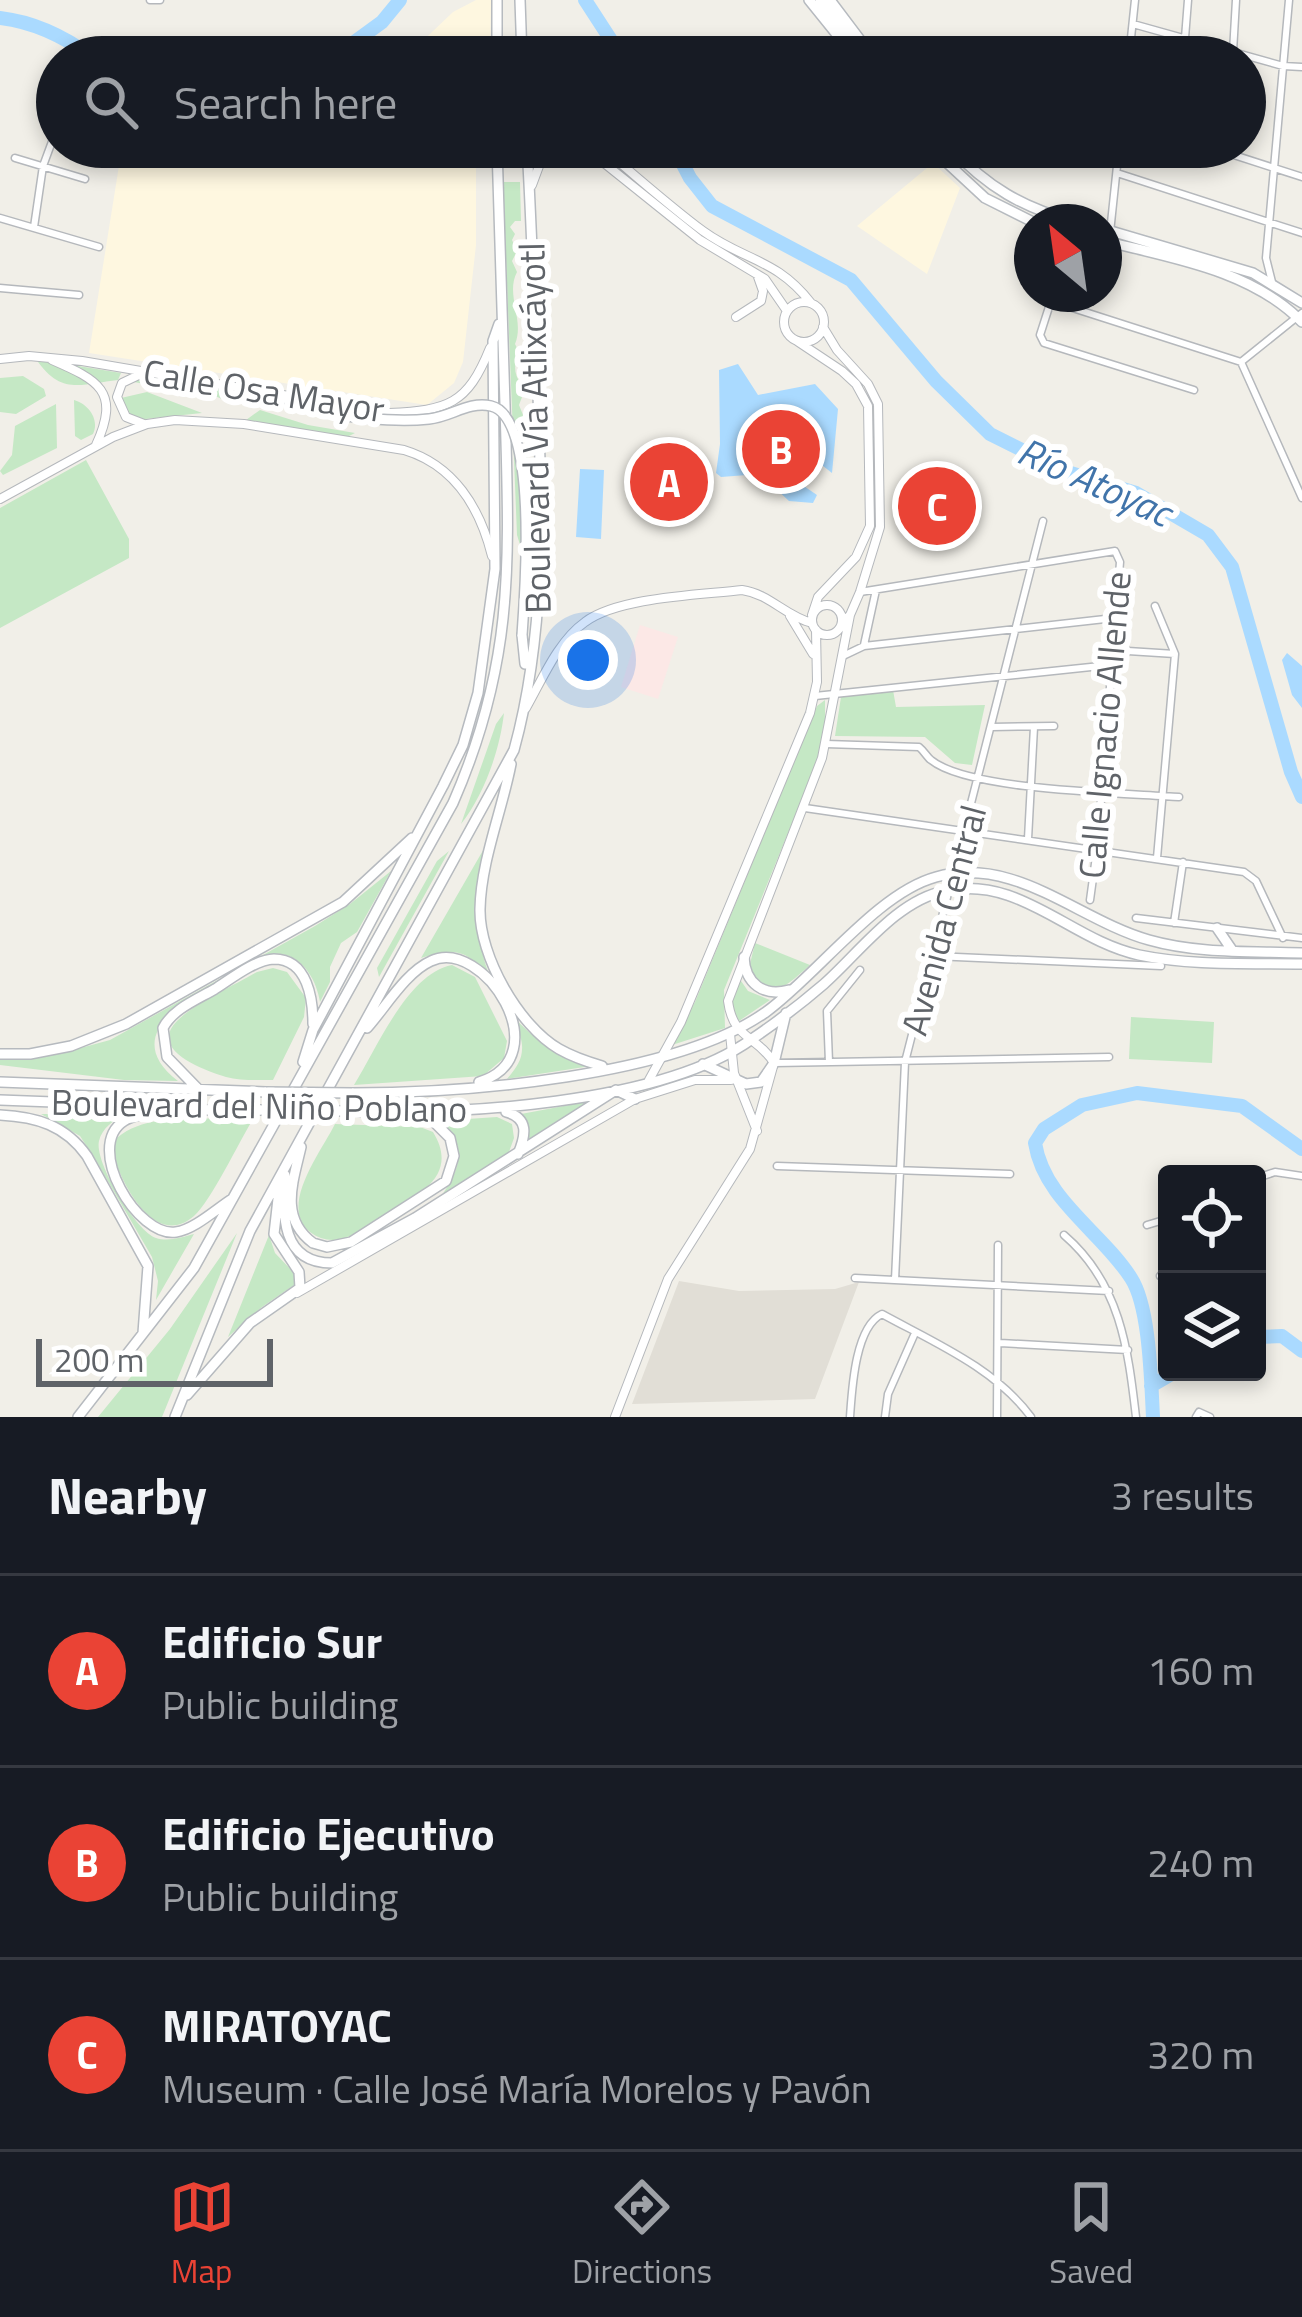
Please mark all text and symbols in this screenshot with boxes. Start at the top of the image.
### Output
search box [36,36,1266,168]
text: Search here [174,68,397,136]
icon: search [78,69,144,135]
north arrow [1014,204,1122,312]
street label: Boulevard Vía Atlixcáyotl [503,242,565,614]
street label: Calle Osa Mayor [139,344,389,436]
pin: B [742,404,820,494]
water label: Río Atoyac [1009,421,1184,542]
pin: A [630,437,708,527]
pin: C [898,461,976,551]
street label: Calle Ignacio Allende [1063,569,1145,881]
your location [558,630,618,690]
street label: Avenida Central [886,799,1000,1041]
street label: Boulevard del Niño Poblano [50,1074,468,1136]
map controls [1158,1165,1266,1381]
button: locate [1158,1165,1266,1273]
button: layers [1158,1273,1266,1381]
scale bar [36,1333,273,1386]
text: 200 m [54,1335,144,1385]
text: Nearby [48,1456,207,1534]
text: 3 results [1111,1466,1254,1525]
text: Edificio Sur [162,1607,382,1675]
text: A [75,1641,99,1700]
text: 160 m [1147,1641,1254,1700]
text: Public building [162,1675,398,1734]
text: Edificio Ejecutivo [162,1799,495,1867]
text: B [75,1833,99,1892]
text: 240 m [1147,1833,1254,1892]
text: Public building [162,1867,398,1926]
text: MIRATOYAC [162,1991,392,2059]
text: C [76,2025,98,2084]
text: 320 m [1147,2025,1254,2084]
text: Museum · Calle José María Morelos y Pavón [162,2059,872,2118]
tab: Map [169,2174,235,2296]
tab: Directions [572,2174,712,2296]
tab: Saved [1049,2174,1133,2296]

